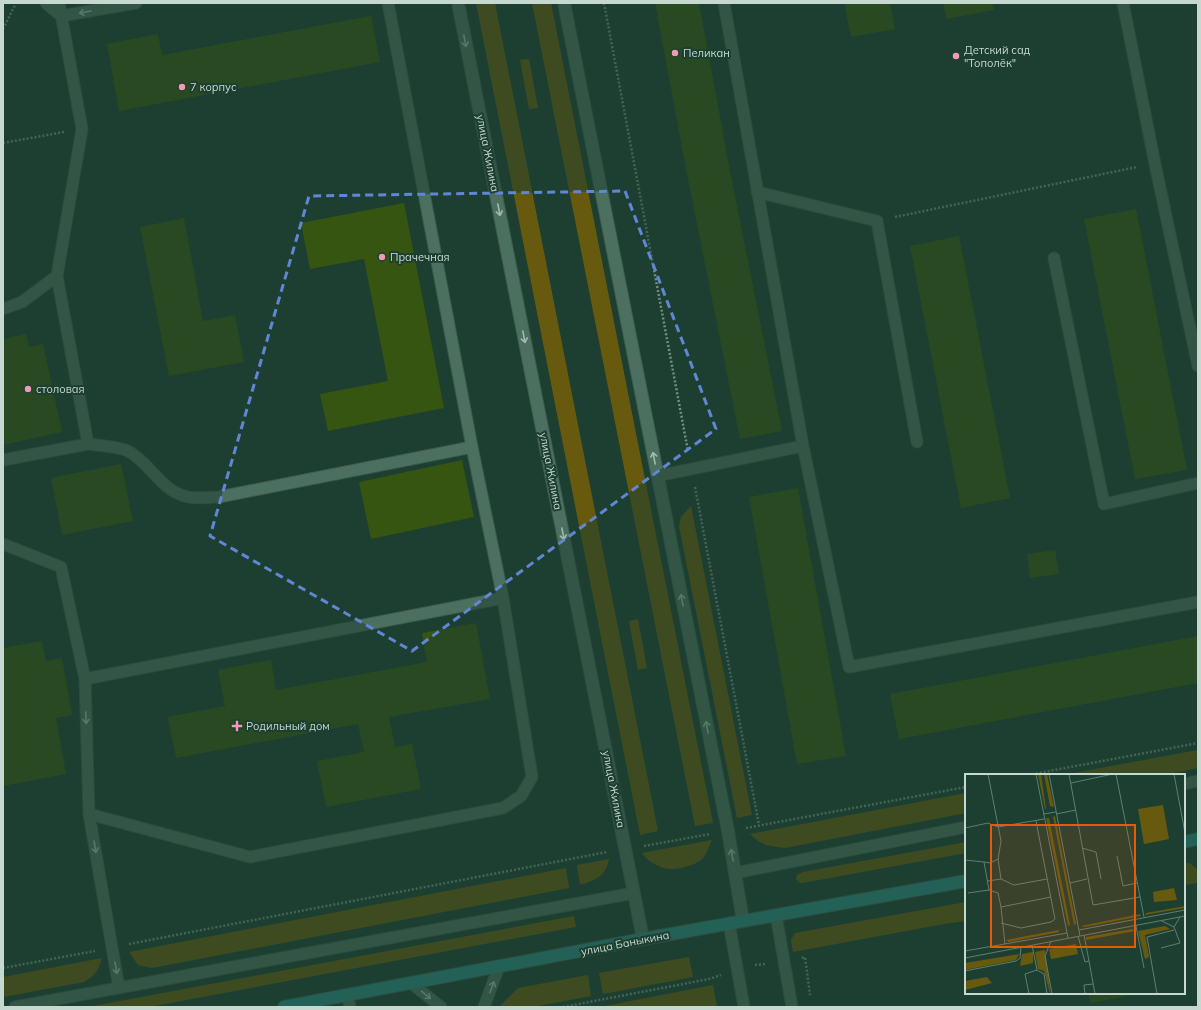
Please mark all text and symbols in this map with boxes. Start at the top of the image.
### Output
one-way arrow [79,8,92,16]
one-way arrow [462,34,470,47]
place label: Детский сад "Тополёк" [964,43,1031,70]
place label: Пеликан [683,46,730,60]
marker: Пеликан [670,48,680,58]
marker: Детский сад "Тополёк" [951,51,961,61]
place label: 7 корпус [190,80,237,94]
marker: 7 корпус [177,82,187,92]
street label: улица Жилина [474,113,502,193]
one-way arrow [495,203,503,216]
place label: Прачечная [390,250,450,264]
marker: Прачечная [377,252,387,262]
one-way arrow [521,331,529,344]
place label: столовая [36,382,85,396]
marker: столовая [23,384,33,394]
street label: улица Жилина [537,431,565,511]
one-way arrow [649,452,657,465]
one-way arrow [559,527,567,540]
one-way arrow [677,593,685,606]
one-way arrow [82,711,90,724]
place label: Родильный дом [246,719,330,733]
marker: Родильный дом [231,720,243,732]
one-way arrow [703,721,711,734]
street label: улица Жилина [600,749,628,829]
inset map [965,774,1185,994]
one-way arrow [91,840,99,853]
one-way arrow [728,849,736,862]
street label: улица Баныкина [580,928,670,958]
one-way arrow [112,961,120,974]
one-way arrow [488,981,496,993]
one-way arrow [421,991,432,999]

